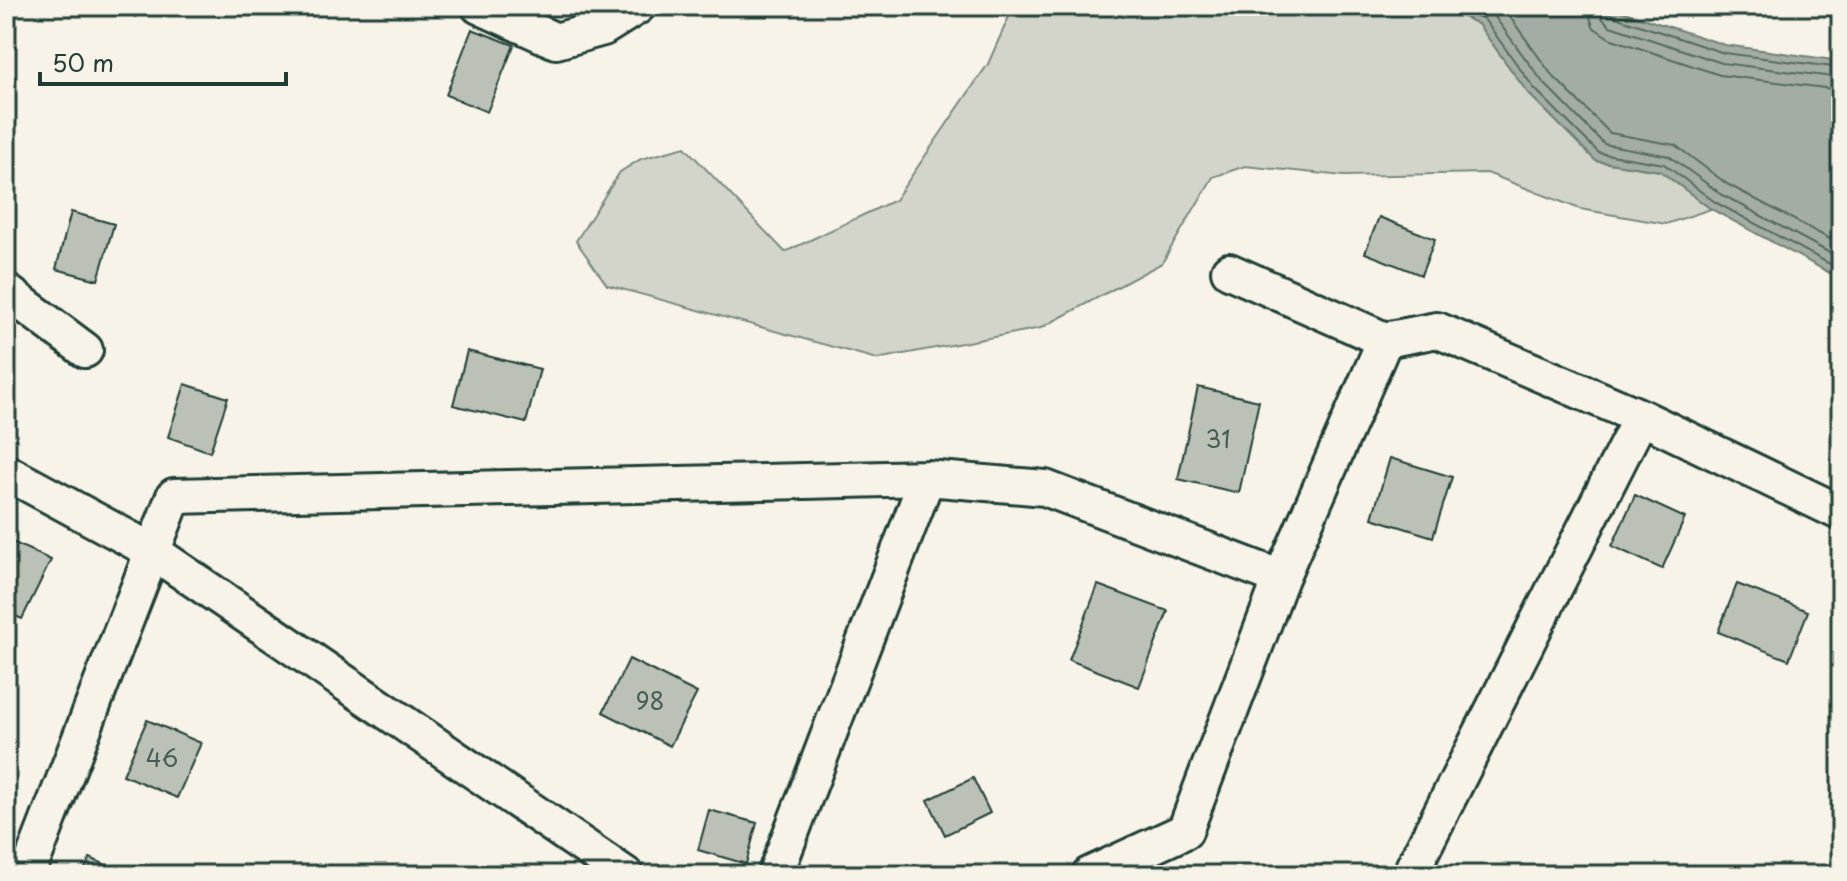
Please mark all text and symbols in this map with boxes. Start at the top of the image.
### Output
scale bar [40,36,286,86]
text: 50 m [52,44,114,80]
house number: 31 [1205,420,1231,456]
house number: 98 [635,682,665,718]
house number: 46 [146,739,178,775]

